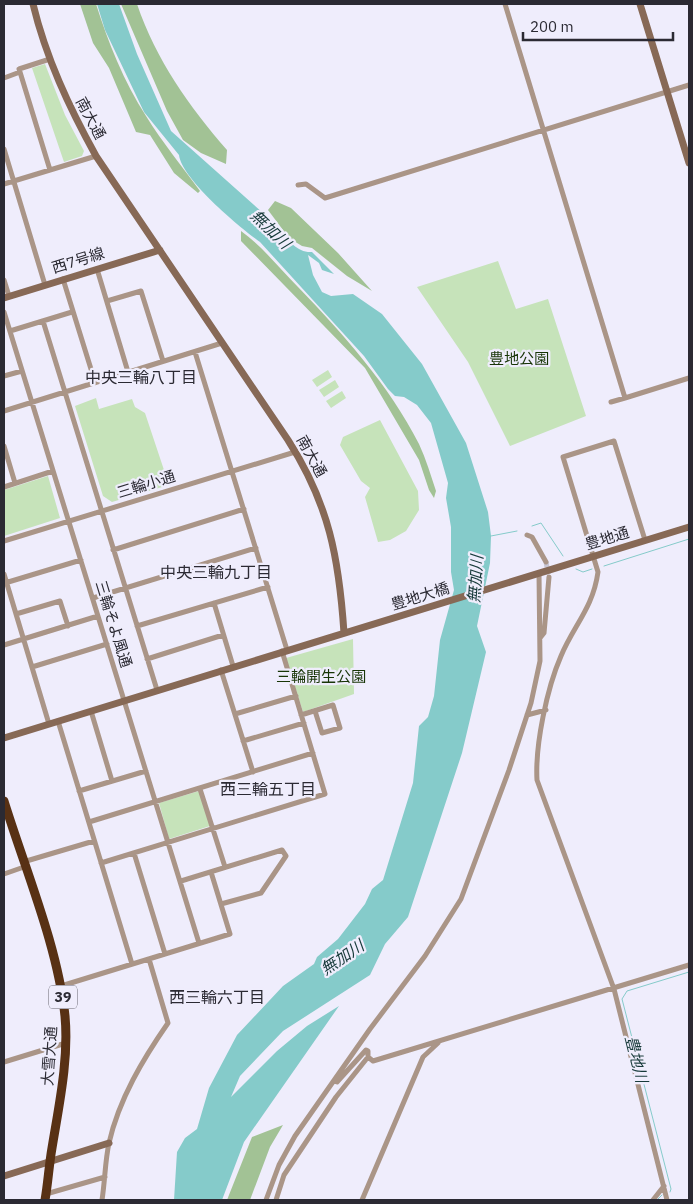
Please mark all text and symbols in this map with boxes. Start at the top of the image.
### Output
scale bar [523,10,673,42]
text: 200 m [530,17,574,36]
street label: 南大通 [72,94,110,142]
water label: 無加川 [247,205,297,254]
street label: 西7号線 [49,243,107,277]
park label: 豊地公園 [489,349,549,368]
district label: 中央三輪八丁目 [85,367,197,387]
street label: 南大通 [293,432,331,480]
street label: 三輪小通 [115,466,177,502]
street label: 豊地通 [583,522,631,554]
water label: 無加川 [463,552,487,604]
district label: 中央三輪九丁目 [160,562,272,582]
street label: 三輪そよ風通 [92,578,136,670]
street label: 豊地大橋 [389,578,451,614]
park label: 三輪開生公園 [276,667,366,686]
district label: 西三輪五丁目 [220,779,316,799]
water label: 無加川 [317,934,369,979]
road number: 39 [49,986,77,1009]
district label: 西三輪六丁目 [169,987,265,1007]
street label: 大雪大通 [37,1025,61,1087]
water label: 豊地川 [621,1033,653,1087]

